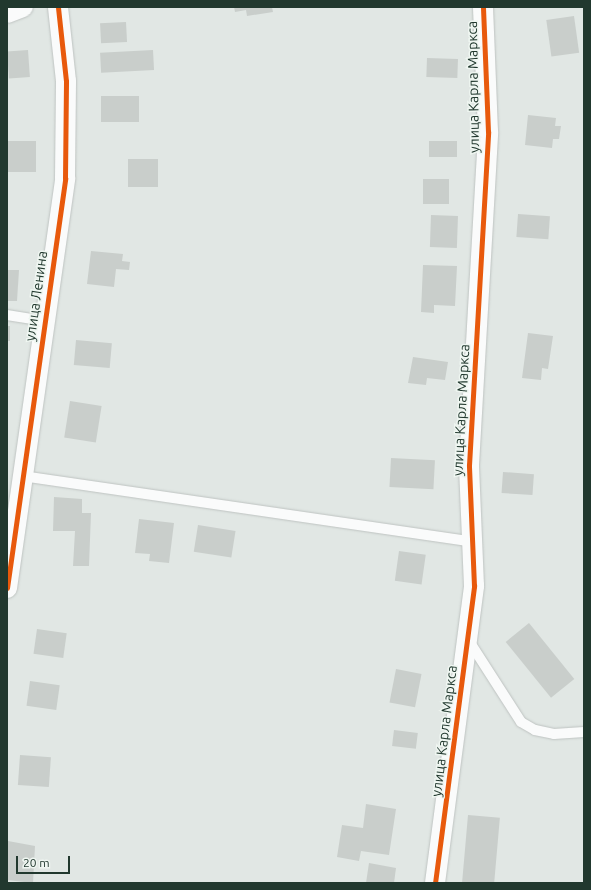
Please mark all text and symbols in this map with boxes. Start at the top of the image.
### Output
street label: улица Карла Маркса [463,21,483,153]
street label: улица Ленина [21,250,51,342]
street label: улица Карла Маркса [449,344,473,476]
street label: улица Карла Маркса [428,664,460,798]
scale bar [18,848,72,874]
text: 20 m [23,856,50,869]

